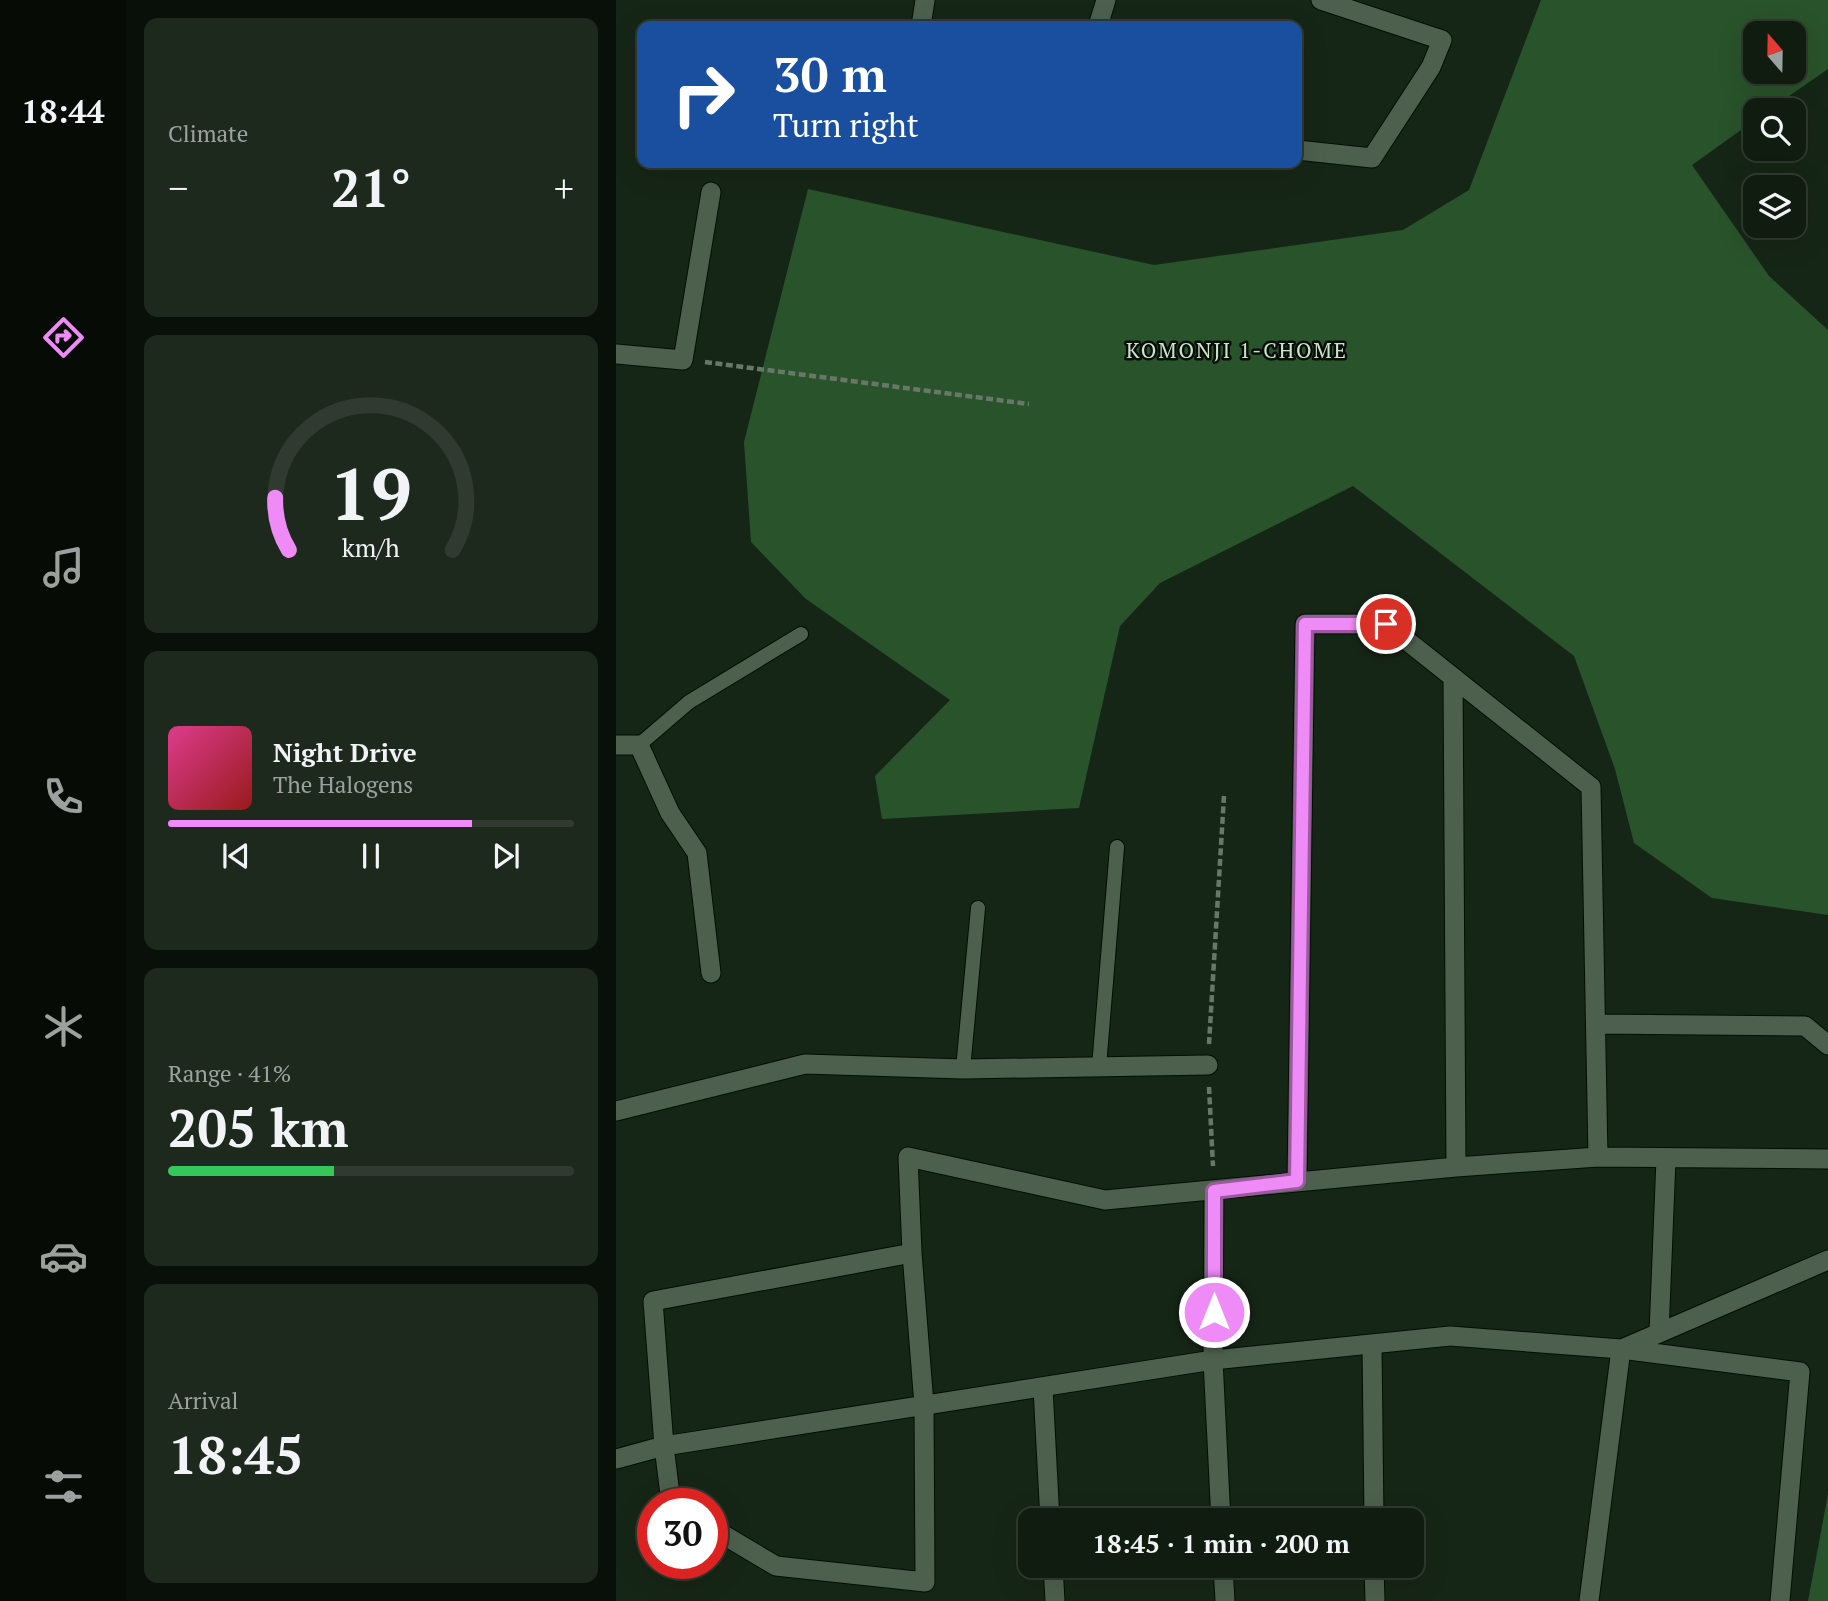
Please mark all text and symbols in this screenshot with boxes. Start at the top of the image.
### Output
north arrow [1743,21,1806,84]
map controls [1743,21,1806,238]
text: 30 m [773,41,887,106]
icon: right [658,49,749,140]
text: 18:44 [21,90,105,132]
button: search [1743,98,1806,161]
text: Turn right [773,104,919,146]
text: Climate [168,118,248,149]
text: 21° [331,153,411,222]
text: − [168,163,188,213]
text: + [554,163,574,213]
button: layers [1743,175,1806,238]
icon: directions [39,313,88,362]
district label: KOMONJI 1-CHOME [1126,336,1348,364]
text: 19 [330,444,412,541]
text: km/h [342,531,400,564]
icon: music [39,543,88,592]
pin [1356,594,1416,654]
icon: arrive [1367,605,1405,643]
text: Night Drive [273,735,417,769]
text: The Halogens [273,769,413,800]
icon: phone [39,772,88,821]
icon: previous [217,837,255,875]
icon: pause [352,837,390,875]
icon: next [487,837,525,875]
icon: climate [39,1002,88,1051]
text: Range · 41% [168,1058,291,1089]
text: 205 km [168,1093,349,1162]
icon: car [39,1232,88,1281]
position arrow [1177,1275,1251,1349]
text: Arrival [168,1385,239,1416]
text: 18:45 [168,1420,303,1489]
icon: filters [39,1462,88,1511]
speed limit sign: 30 [637,1488,728,1579]
text: 18:45 · 1 min · 200 m [1092,1526,1350,1560]

